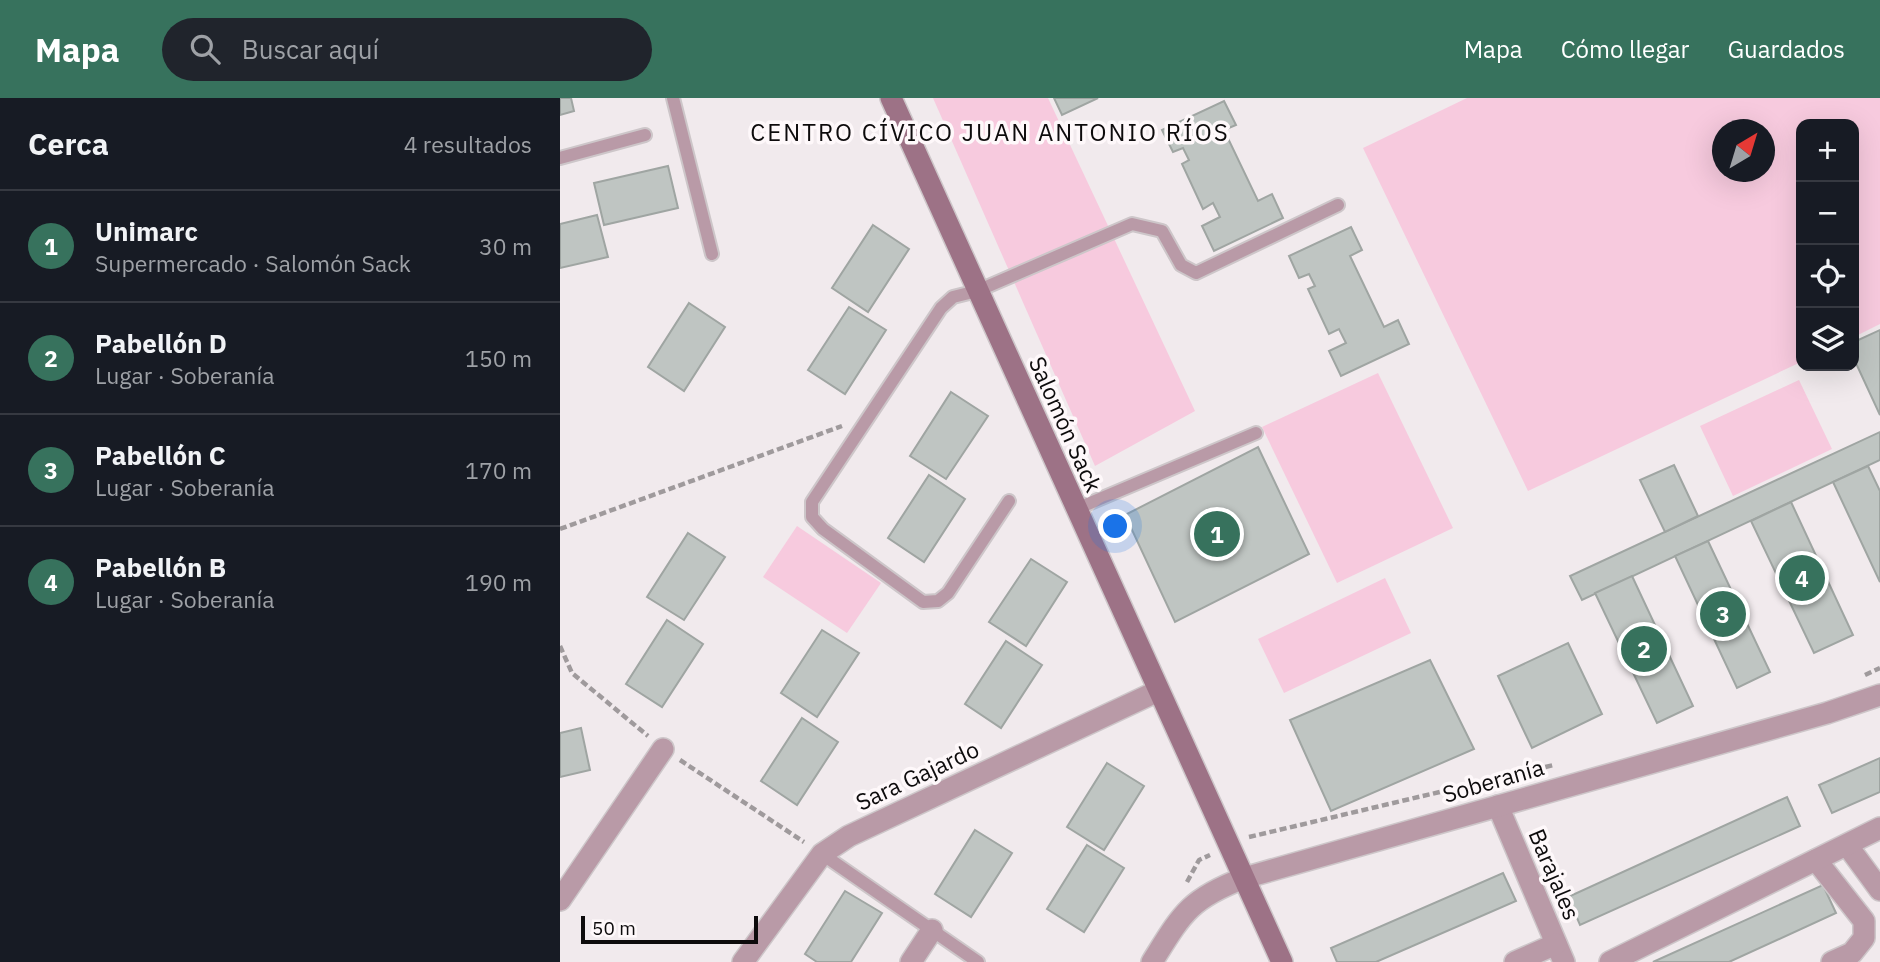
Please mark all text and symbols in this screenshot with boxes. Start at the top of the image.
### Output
search box [162,18,652,81]
text: Mapa [35,28,120,71]
icon: search [186,30,224,68]
text: Buscar aquí [242,32,379,66]
text: Mapa [1464,33,1523,65]
text: Cómo llegar [1561,33,1689,65]
text: Guardados [1727,33,1845,65]
district label: CENTRO CÍVICO JUAN ANTONIO RÍOS [750,116,1230,148]
north arrow [1712,119,1775,182]
map controls [1796,119,1859,371]
button: + [1796,119,1859,182]
text: Cerca [28,124,109,163]
text: 4 resultados [404,129,532,159]
button: − [1796,182,1859,245]
text: Unimarc [95,214,198,248]
text: 1 [44,231,58,261]
text: 30 m [479,231,532,261]
button: locate [1796,245,1859,308]
text: Supermercado · Salomón Sack [95,248,411,278]
button: layers [1796,308,1859,371]
text: Pabellón D [95,326,227,360]
text: 2 [44,343,58,373]
text: 150 m [465,343,532,373]
street label: Salomón Sack [1023,351,1109,497]
text: Lugar · Soberanía [95,360,274,390]
text: Pabellón C [95,438,226,472]
text: 3 [44,455,58,485]
text: 170 m [465,455,532,485]
text: Lugar · Soberanía [95,472,274,502]
pin: 1 [1194,508,1240,560]
your location [1098,509,1132,543]
text: Pabellón B [95,550,226,584]
pin: 4 [1779,552,1825,604]
text: 4 [44,567,58,597]
text: 190 m [465,567,532,597]
text: Lugar · Soberanía [95,584,274,614]
pin: 3 [1700,588,1746,640]
pin: 2 [1621,623,1667,675]
street label: Sara Gajardo [851,733,983,817]
street label: Soberanía [1439,751,1547,809]
street label: Barajales [1522,824,1588,924]
scale bar [581,913,758,945]
text: 50 m [592,916,636,940]

